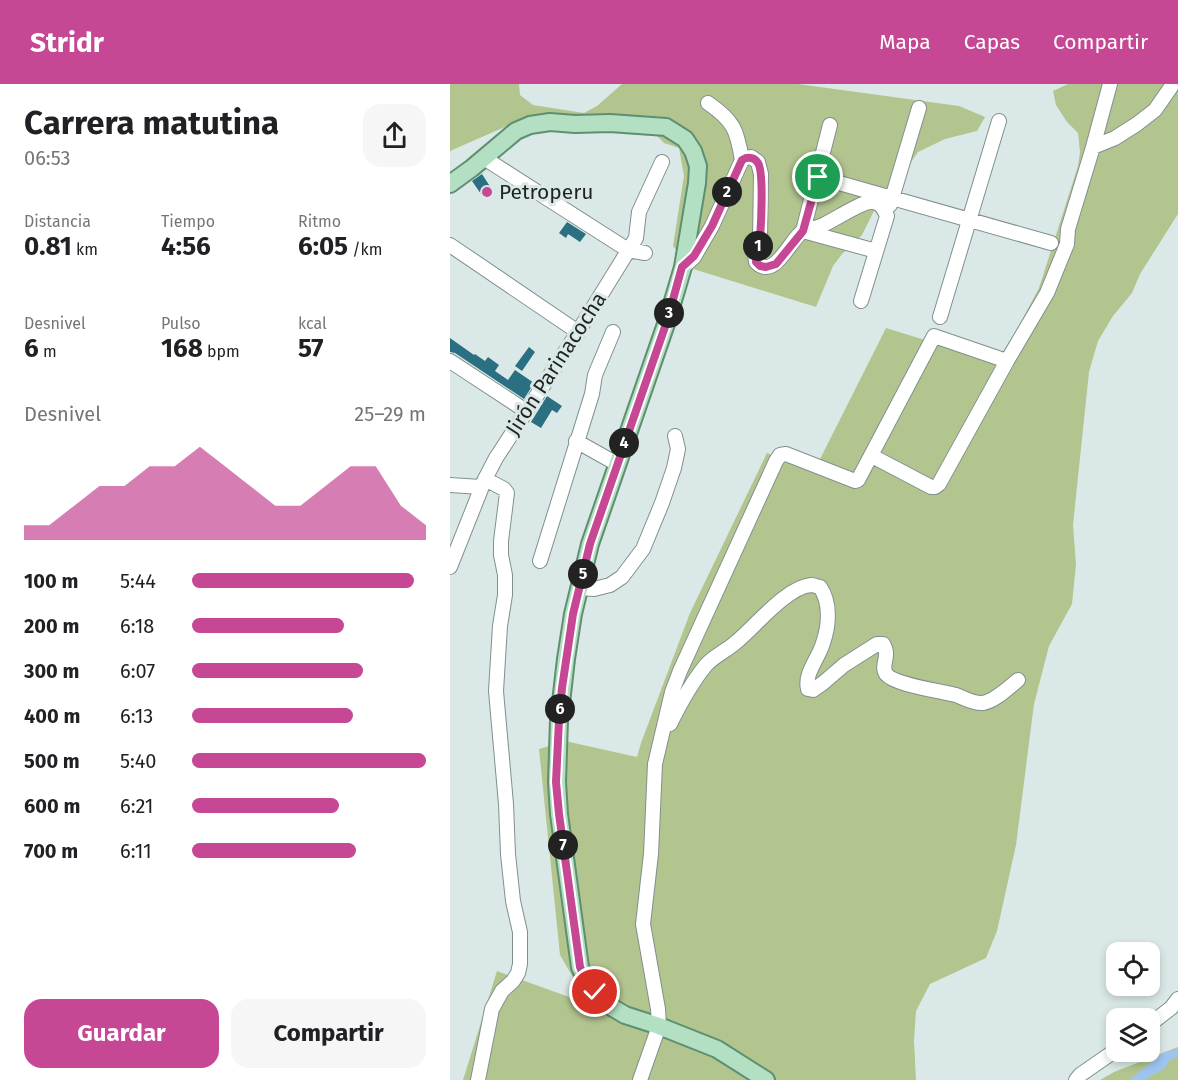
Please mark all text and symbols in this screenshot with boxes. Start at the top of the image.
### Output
text: Stridr [30,26,104,59]
text: Mapa [879,29,931,55]
text: Capas [964,29,1020,55]
text: Compartir [1053,29,1148,55]
text: Carrera matutina [24,103,279,143]
button: share [363,104,426,167]
text: 06:53 [24,146,71,170]
pin [792,151,843,202]
icon: arrive [801,160,834,193]
pin: 2 [712,177,742,207]
place label: Petroperu [499,179,594,205]
text: 2 [723,182,731,201]
marker: Petroperu [480,185,494,199]
text: Distancia [24,212,91,231]
text: Tiempo [161,212,215,231]
text: Ritmo [298,212,341,231]
text: 0.81 [24,231,72,262]
text: 4:56 [161,231,211,262]
text: 6:05 [298,231,348,262]
pin: 1 [743,231,773,261]
text: 1 [754,236,762,255]
text: km [72,240,98,259]
text: /km [348,240,383,259]
street label: Jirón Parinacocha [500,287,612,441]
pin: 3 [654,298,684,328]
text: 3 [665,303,673,322]
text: Desnivel [24,314,86,333]
text: Pulso [161,314,201,333]
text: kcal [298,314,327,333]
text: 6 [24,333,39,364]
text: 168 [161,333,203,364]
text: 57 [298,333,323,364]
text: m [39,342,57,361]
text: bpm [203,342,240,361]
text: Desnivel [24,402,101,426]
text: 25–29 m [354,402,426,426]
pin: 4 [609,428,639,458]
text: 4 [619,433,629,452]
pin: 5 [568,559,598,589]
text: 5 [579,564,587,583]
text: 100 m [24,569,78,593]
text: 5:44 [120,569,156,593]
text: 200 m [24,614,79,638]
text: 6:18 [120,614,154,638]
text: 300 m [24,659,79,683]
text: 6:07 [120,659,155,683]
pin: 6 [545,694,575,724]
text: 6 [555,699,565,718]
text: 400 m [24,704,80,728]
text: 6:13 [120,704,153,728]
text: 500 m [24,749,80,773]
text: 5:40 [120,749,157,773]
text: 600 m [24,794,80,818]
text: 6:21 [120,794,154,818]
pin: 7 [548,830,578,860]
text: 7 [559,835,567,854]
text: 700 m [24,839,78,863]
text: 6:11 [120,839,152,863]
map controls [1106,942,1160,1062]
button: locate [1106,942,1160,996]
pin [569,966,620,1017]
icon: check [578,975,611,1008]
button: Guardar [24,999,219,1068]
button: Compartir [231,999,426,1068]
button: layers [1106,1008,1160,1062]

